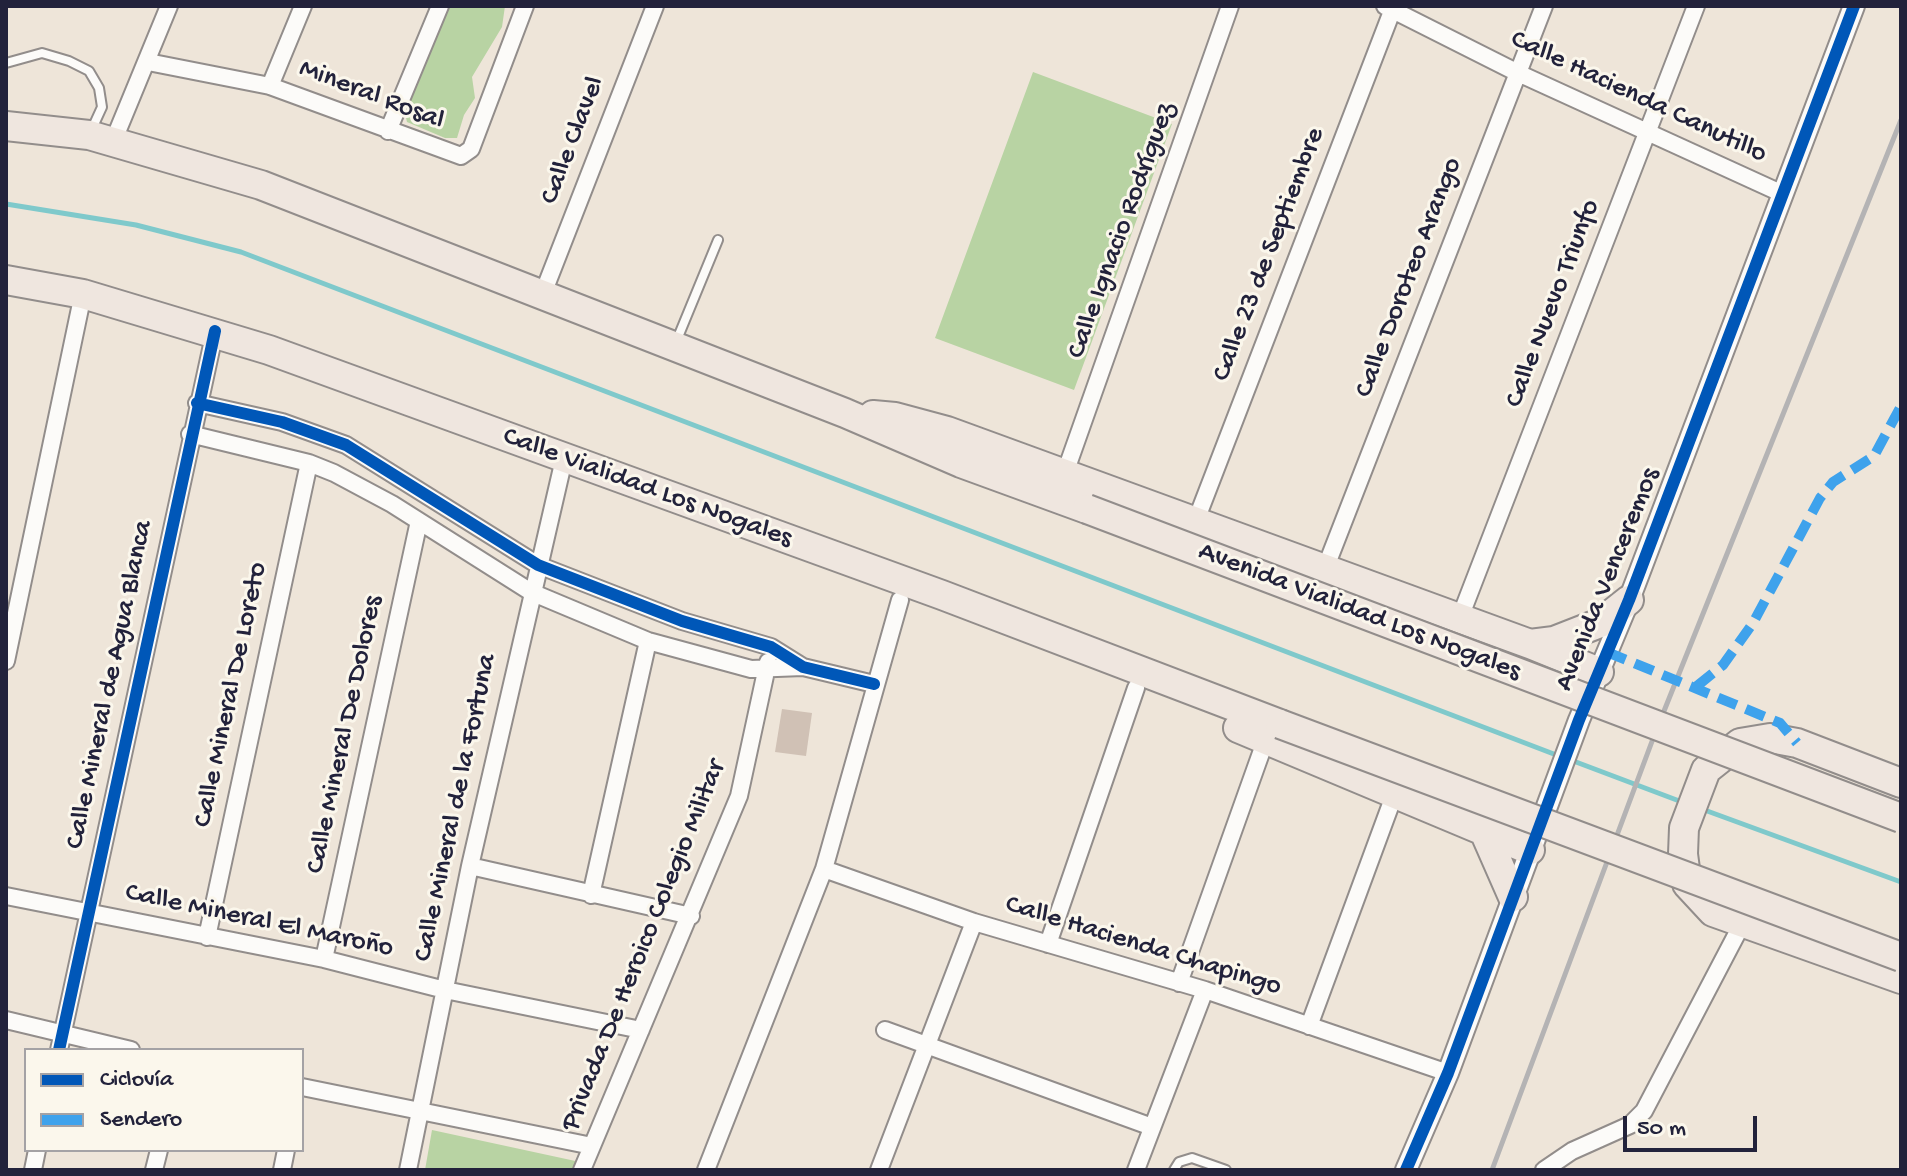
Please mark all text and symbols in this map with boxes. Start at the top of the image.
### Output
street label: Calle Hacienda Canutillo [1504,24,1772,172]
street label: Mineral Rosal [294,53,448,139]
street label: Calle Clavel [534,72,614,210]
street label: Calle Ignacio Rodríguez [1061,98,1185,364]
street label: Calle 23 de Septiembre [1206,124,1334,386]
street label: Calle Doroteo Arango [1349,153,1471,403]
street label: Calle Nuevo Triunfo [1499,195,1609,413]
street label: Calle Vialidad Los Nogales [498,421,796,557]
street label: Avenida Venceremos [1549,464,1669,696]
street label: Calle Mineral de Agua Blanca [60,518,162,852]
street label: Avenida Vialidad Los Nogales [1193,536,1525,690]
street label: Calle Mineral De Loreto [187,559,277,831]
street label: Calle Mineral De Dolores [300,593,392,877]
street label: Calle Mineral de la Fortuna [408,651,506,965]
street label: Privada De Heroico Colegio Militar [555,756,735,1136]
street label: Calle Mineral El Maroño [122,877,396,967]
street label: Calle Hacienda Chapingo [1001,889,1285,1005]
legend [24,1048,304,1152]
text: Ciclovía [100,1066,173,1095]
scale bar [1627,1100,1761,1150]
text: Sendero [100,1106,182,1135]
text: 50 m [1637,1115,1686,1144]

